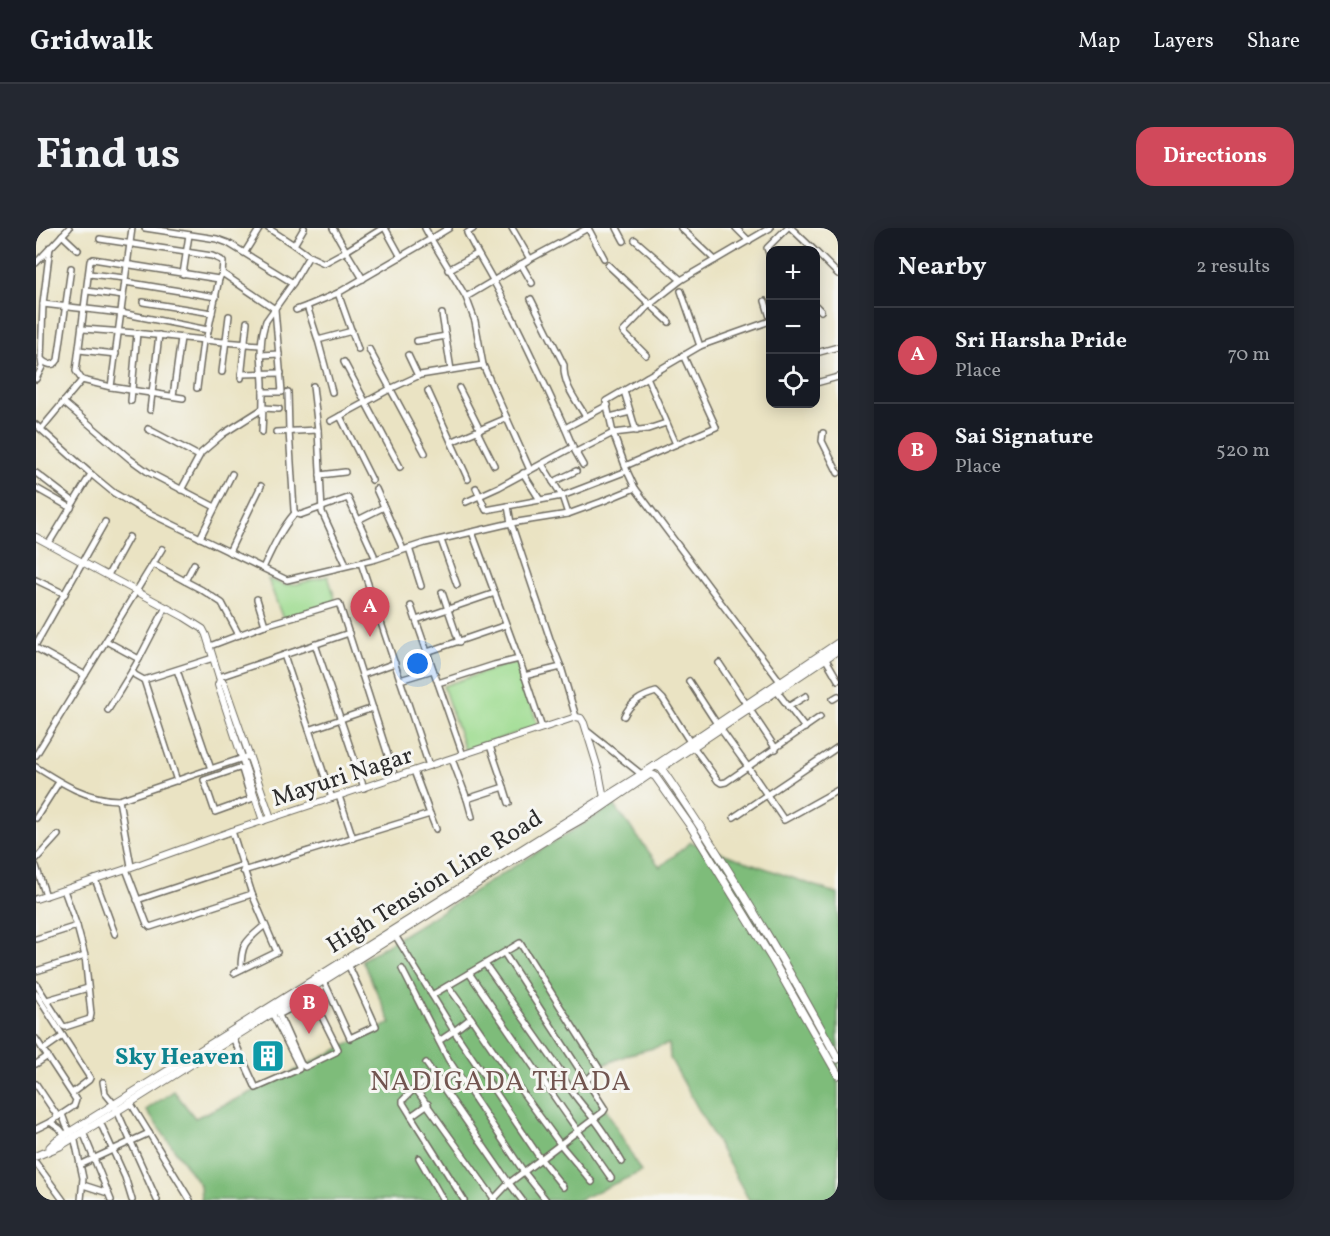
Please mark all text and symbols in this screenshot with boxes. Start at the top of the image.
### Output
text: Gridwalk [30,22,153,61]
text: Map [1078,27,1120,56]
text: Layers [1153,27,1214,56]
text: Share [1247,27,1300,56]
text: Find us [36,127,180,186]
button: Directions [1136,127,1294,186]
map controls [766,246,820,408]
button: + [766,246,820,300]
text: Nearby [898,249,987,285]
text: 2 results [1196,253,1270,281]
button: − [766,300,820,354]
text: Sri Harsha Pride [955,326,1127,357]
text: A [910,341,925,369]
text: 70 m [1227,341,1270,369]
button: locate [766,354,820,408]
text: Place [955,357,1001,385]
text: Sai Signature [955,422,1093,453]
text: B [911,437,924,465]
text: 520 m [1216,437,1270,465]
text: Place [955,453,1001,481]
pin: A [350,588,390,637]
your location [403,649,432,678]
street label: Mayuri Nagar [268,739,417,817]
street label: High Tension Line Road [321,802,550,963]
pin: B [290,984,328,1034]
building icon: Sky Heaven [250,1038,286,1074]
place label: Sky Heaven [115,1041,245,1075]
district label: NADIGADA THADA [370,1064,632,1102]

